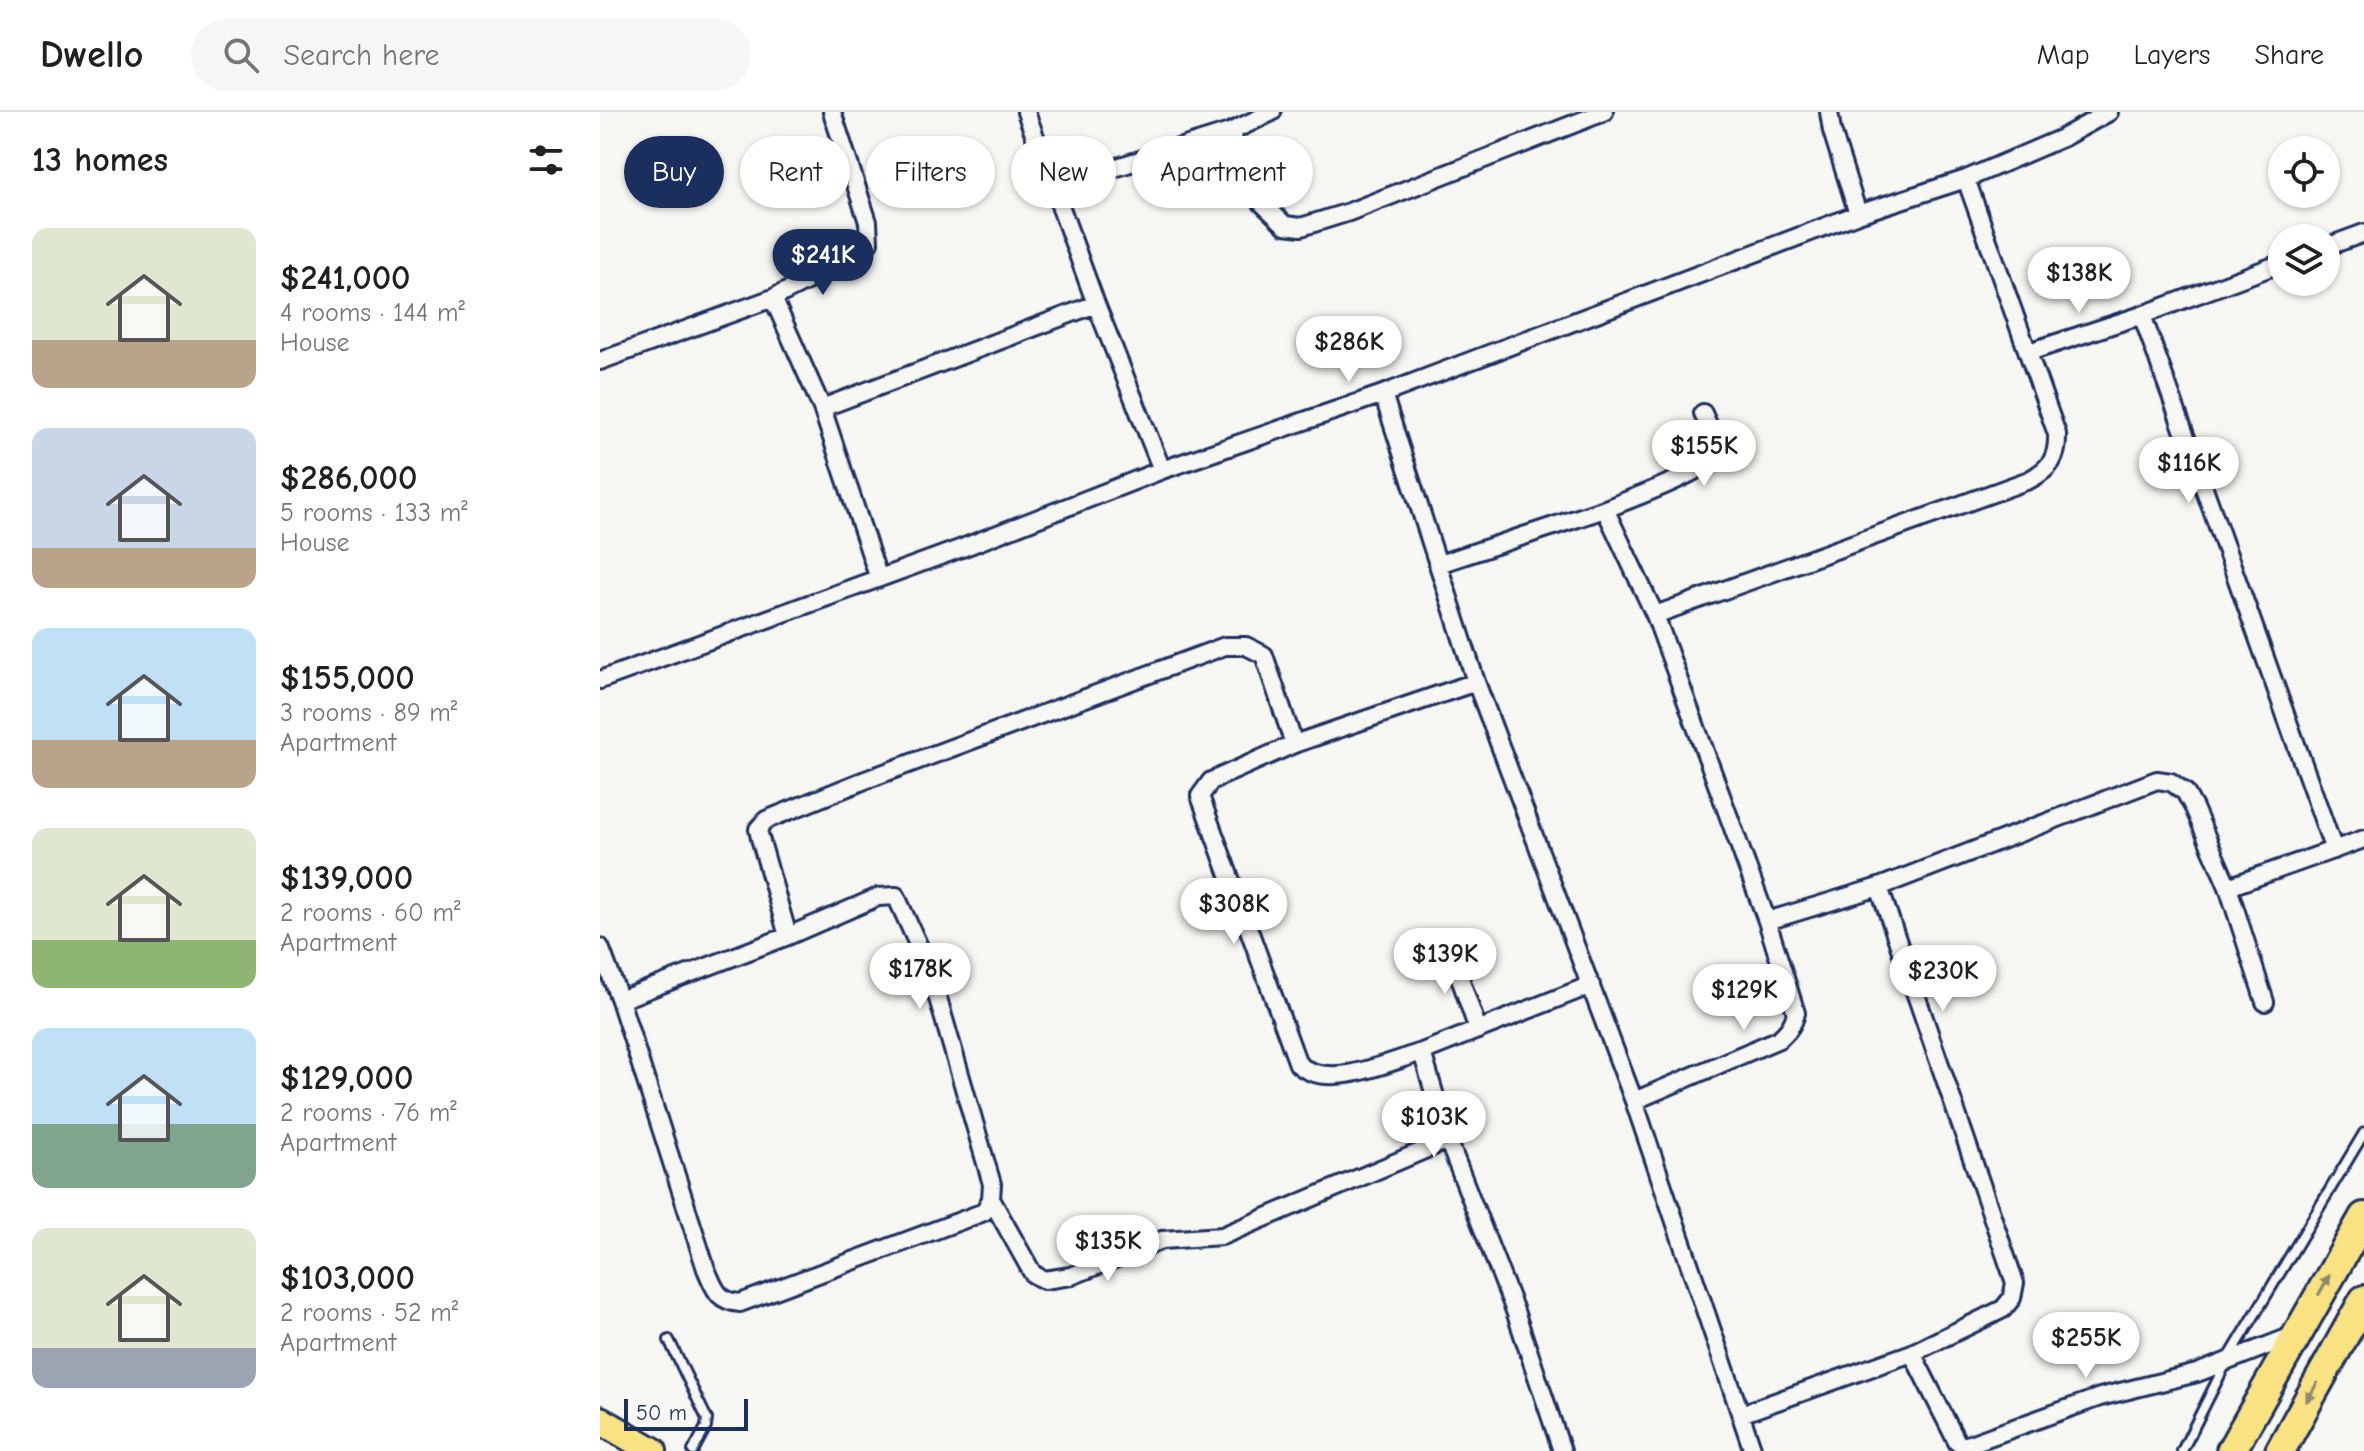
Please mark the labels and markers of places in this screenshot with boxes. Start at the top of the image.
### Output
pin: $241K [767,229,879,297]
pin: $138K [2023,247,2135,315]
pin: $286K [1293,316,1405,384]
pin: $155K [1648,420,1760,488]
pin: $116K [2133,437,2245,505]
pin: $308K [1178,878,1290,946]
pin: $139K [1389,928,1501,996]
pin: $178K [864,943,976,1011]
pin: $230K [1887,945,1999,1013]
pin: $129K [1688,964,1800,1032]
pin: $103K [1378,1091,1490,1159]
pin: $135K [1052,1215,1164,1283]
pin: $255K [2030,1312,2142,1380]

